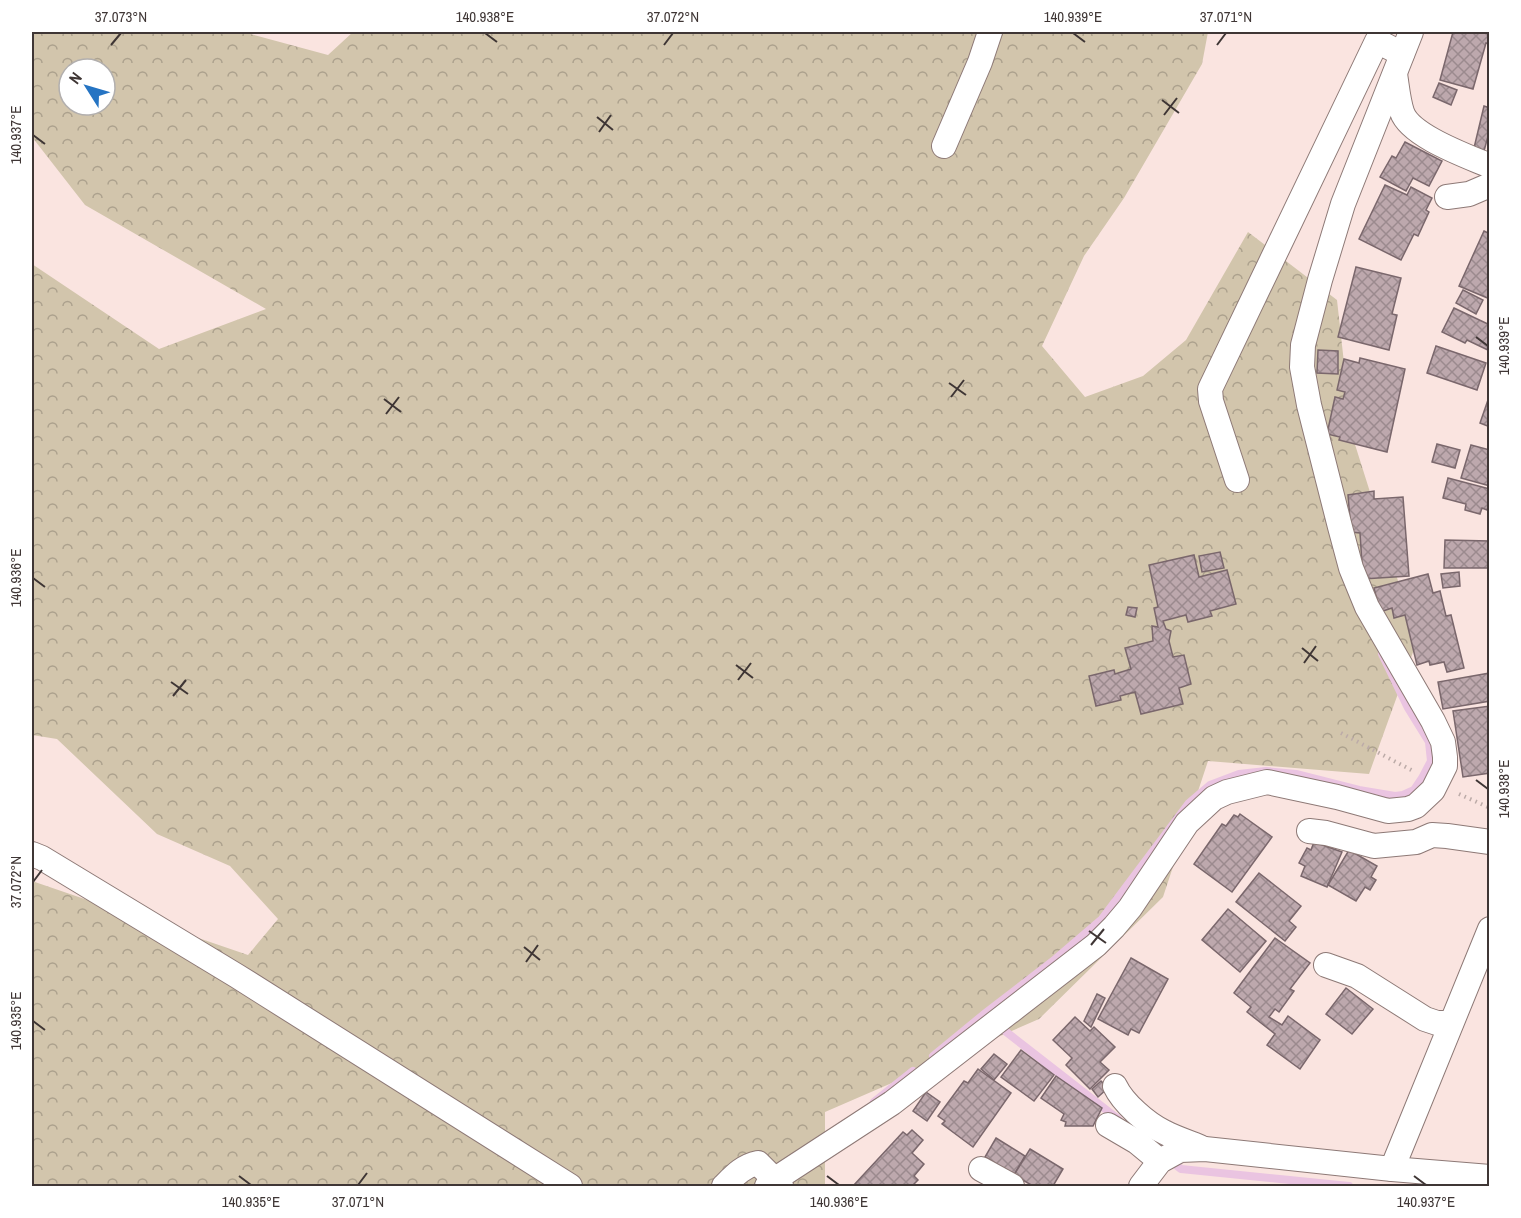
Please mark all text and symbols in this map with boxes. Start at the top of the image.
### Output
text: 37.073°N [95,6,147,27]
text: 140.938°E [456,6,514,27]
text: 37.072°N [647,6,699,27]
text: 140.939°E [1044,6,1102,27]
text: 37.071°N [1200,6,1252,27]
north arrow [57,57,117,117]
text: N [63,68,87,88]
text: 140.937°E [5,106,26,164]
text: 140.939°E [1493,317,1514,375]
text: 140.936°E [5,549,26,607]
text: 140.938°E [1493,760,1514,818]
text: 37.072°N [5,856,26,908]
text: 140.935°E [5,992,26,1050]
text: 140.935°E [222,1191,280,1212]
text: 37.071°N [332,1191,384,1212]
text: 140.936°E [810,1191,868,1212]
text: 140.937°E [1397,1191,1455,1212]

